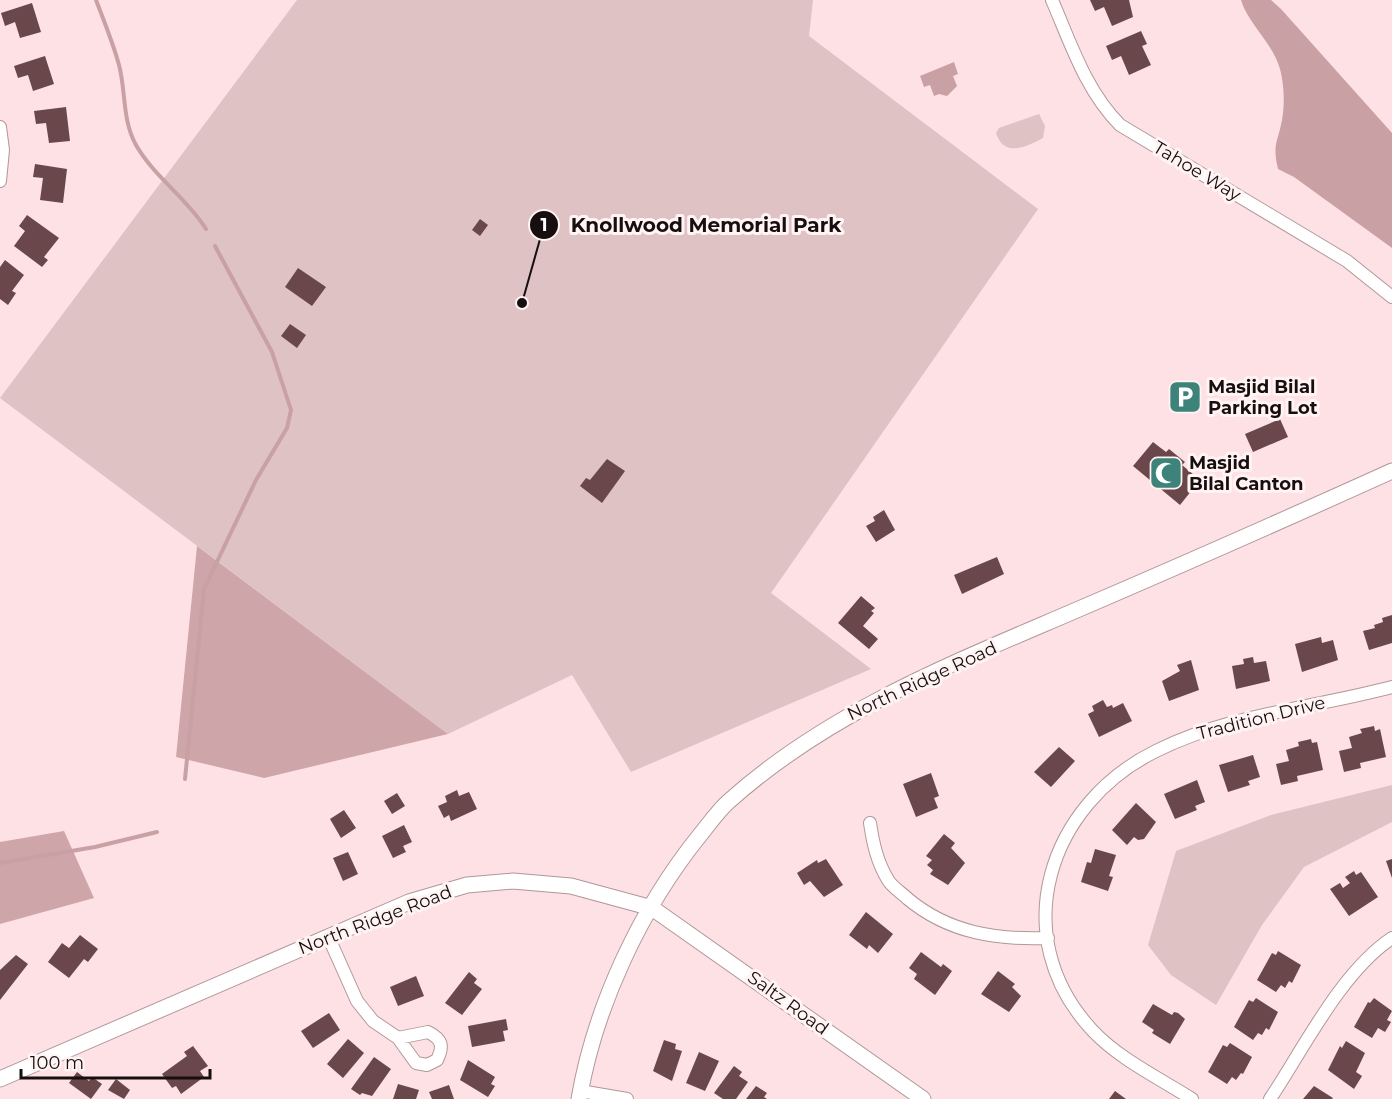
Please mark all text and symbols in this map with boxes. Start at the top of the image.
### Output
street label: Tahoe Way [1149,136,1245,206]
callout: Knollwood Memorial Park [529,206,853,244]
text: Knollwood Memorial Park [571,213,842,237]
text: 1 [540,214,548,236]
place label: Masjid Bilal Parking Lot [1208,376,1318,419]
parking icon: Masjid Bilal Parking Lot [1167,379,1203,415]
place label: Masjid Bilal Canton [1189,452,1304,495]
mosque icon: Masjid Bilal Canton [1148,455,1184,491]
street label: North Ridge Road [844,637,1000,725]
street label: Tradition Drive [1195,691,1328,745]
street label: North Ridge Road [295,881,455,959]
street label: Saltz Road [743,966,833,1040]
scale bar [21,1042,210,1080]
text: 100 m [30,1052,84,1074]

